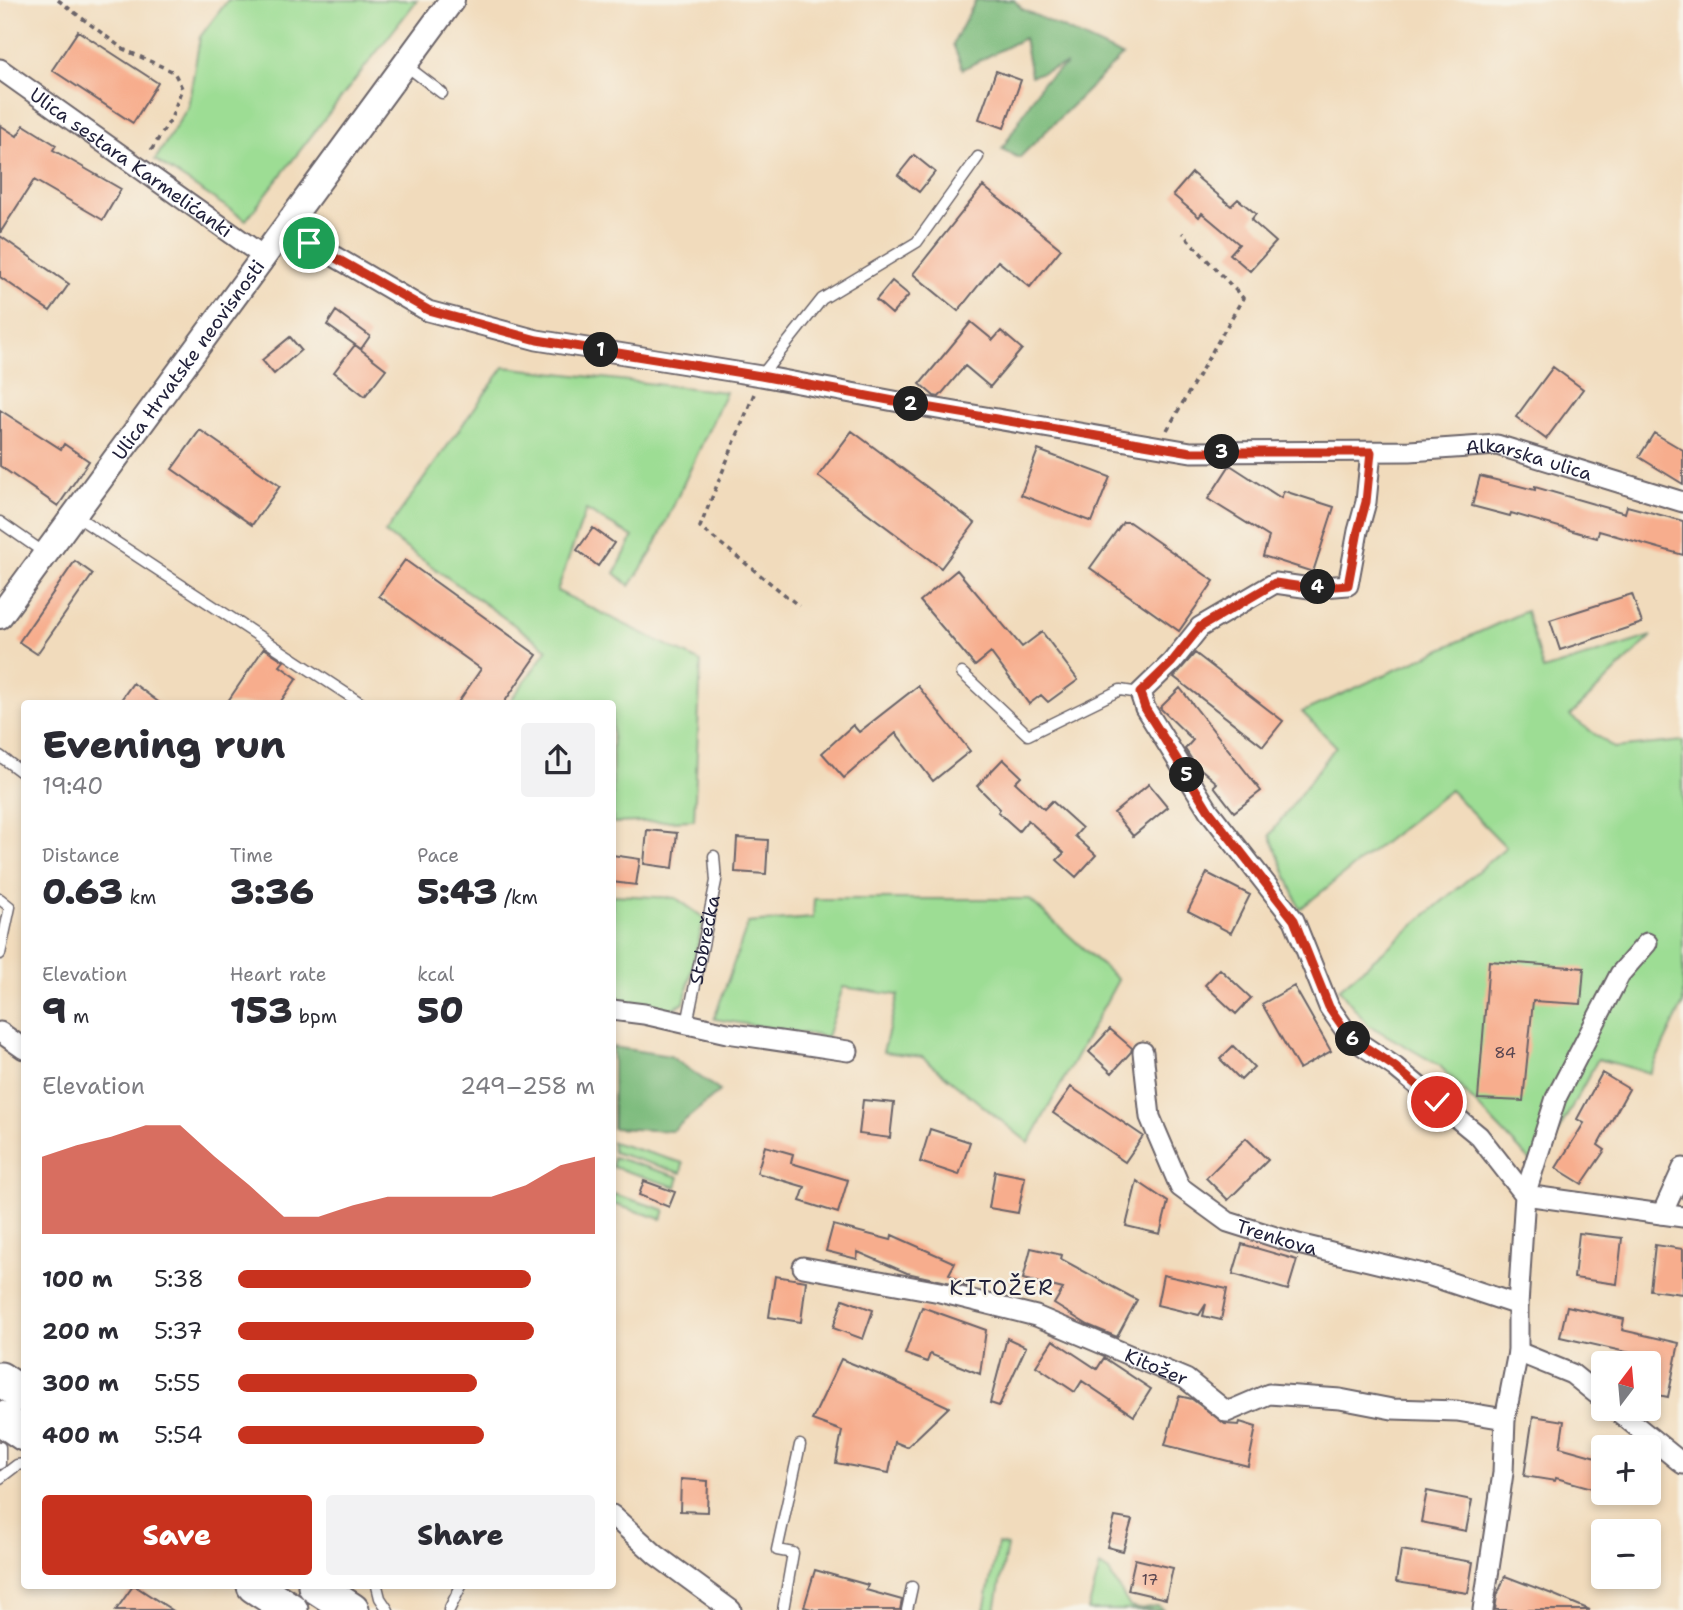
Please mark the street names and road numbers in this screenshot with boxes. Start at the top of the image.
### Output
street label: Ulica sestara Karmelićanki [25,82,237,243]
street label: Ulica Hrvatske neovisnosti [107,255,270,465]
street label: Alkarska ulica [1465,433,1595,486]
street label: Stobrečka [683,893,726,987]
street label: Trenkova [1233,1213,1320,1261]
street label: Kitožer [1121,1343,1192,1391]

